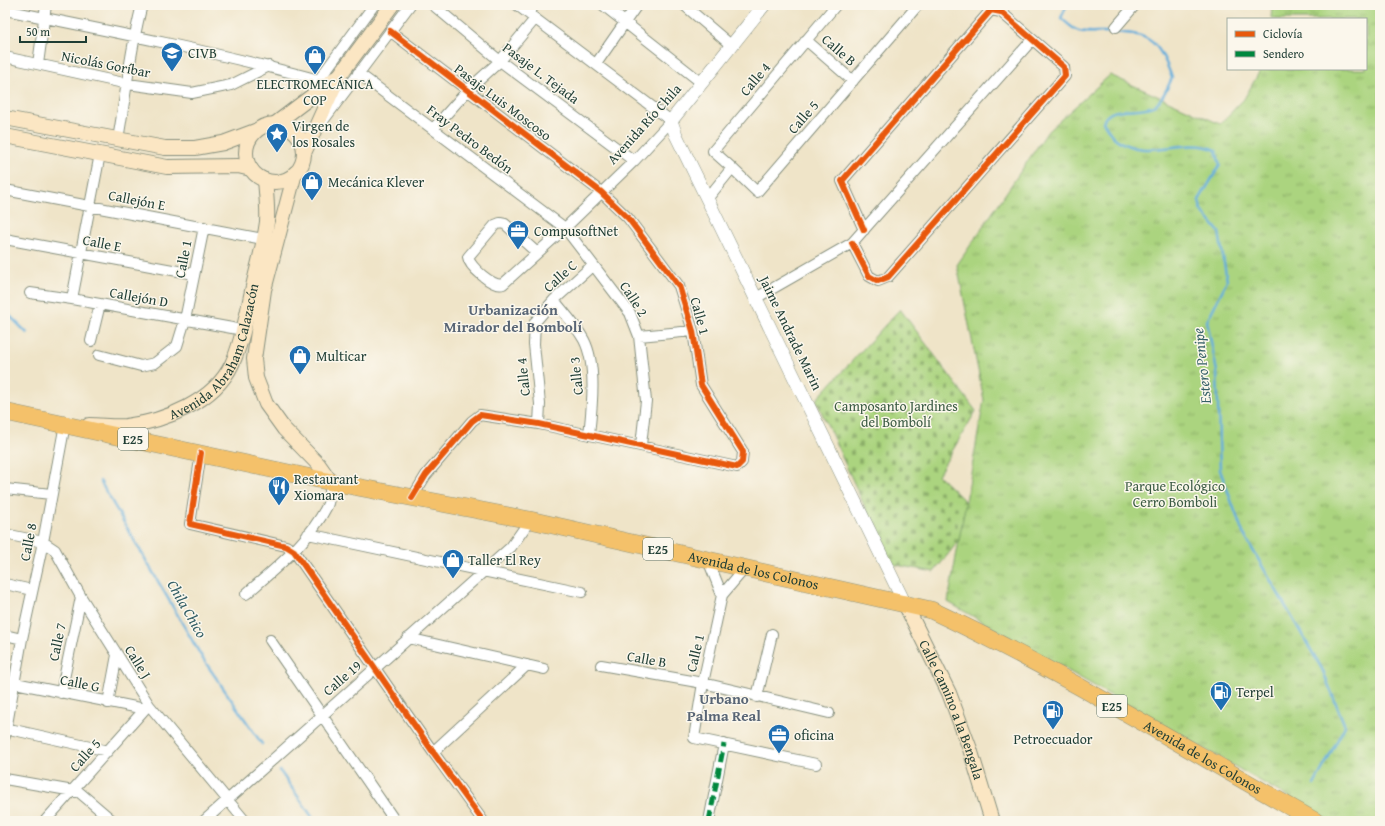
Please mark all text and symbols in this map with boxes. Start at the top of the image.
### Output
scale bar [20,18,86,44]
legend [1227,18,1367,70]
text: 50 m [26,23,50,40]
text: Ciclovía [1263,25,1303,42]
street label: Calle B [817,29,861,71]
street label: Pasaje L. Tejada [498,38,584,109]
school or university icon: CIVB [159,40,185,73]
place label: CIVB [188,43,217,63]
shop icon: ELECTROMECÁNICA COP [302,43,328,76]
text: Sendero [1263,45,1304,62]
street label: Nicolás Goríbar [60,46,152,82]
street label: Calle 4 [735,58,775,100]
street label: Pasaje Luis Moscoso [450,59,556,145]
place label: ELECTROMECÁNICA COP [257,74,374,110]
street label: Avenida Río Chila [602,79,686,169]
street label: Calle 5 [783,96,823,138]
street label: Fray Pedro Bedón [423,100,517,178]
place label: Virgen de los Rosales [292,116,355,152]
place icon: Virgen de los Rosales [264,121,290,154]
shop icon: Mecánica Klever [299,169,325,202]
place label: Mecánica Klever [328,172,425,192]
street label: Callejón E [107,185,167,215]
office icon: CompusoftNet [505,218,531,251]
place label: CompusoftNet [534,221,618,241]
street label: Calle E [81,229,123,257]
street label: Calle 1 [170,238,196,280]
street label: Calle C [539,255,582,297]
street label: Jaime Andrade Marin [754,271,827,394]
street label: Calle 2 [615,277,653,321]
street label: Avenida Abraham Calazacón [166,281,263,424]
street label: Callejón D [108,282,170,312]
street label: Calle 1 [685,295,715,337]
district label: Urbanización Mirador del Bombolí [444,299,582,337]
water label: Estero Penipe [1187,327,1216,406]
shop icon: Multicar [287,343,313,376]
place label: Multicar [316,346,367,366]
street label: Calle 3 [564,356,588,396]
street label: Calle 4 [511,357,535,397]
park label: Camposanto Jardines del Bombolí [834,396,958,432]
road number: E25 [118,428,148,450]
place label: Restaurant Xiomara [294,469,358,505]
restaurant icon: Restaurant Xiomara [266,474,292,507]
park label: Parque Ecológico Cerro Bomboli [1125,476,1225,512]
street label: Calle 8 [15,521,42,563]
road number: E25 [643,538,673,560]
street label: Avenida de los Colonos [686,546,821,595]
shop icon: Taller El Rey [440,547,466,580]
place label: Taller El Rey [468,550,541,570]
water label: Chila Chico [162,576,213,642]
street label: Calle 7 [43,621,71,663]
street label: Calle 1 [681,632,709,674]
street label: Calle Camino a la Bengala [914,636,989,782]
street label: Calle J [120,641,156,683]
street label: Calle B [626,646,668,672]
street label: Calle 19 [318,655,366,700]
street label: Calle G [58,669,102,697]
fuel station icon: Terpel [1208,679,1234,712]
place label: Terpel [1236,682,1274,702]
district label: Urbano Palma Real [687,688,761,726]
road number: E25 [1097,695,1127,717]
fuel station icon: Petroecuador [1040,698,1066,731]
street label: Avenida de los Colonos [1140,715,1266,799]
office icon: oficina [766,722,792,755]
place label: oficina [794,725,835,745]
place label: Petroecuador [1013,729,1093,749]
street label: Calle 5 [65,734,105,776]

